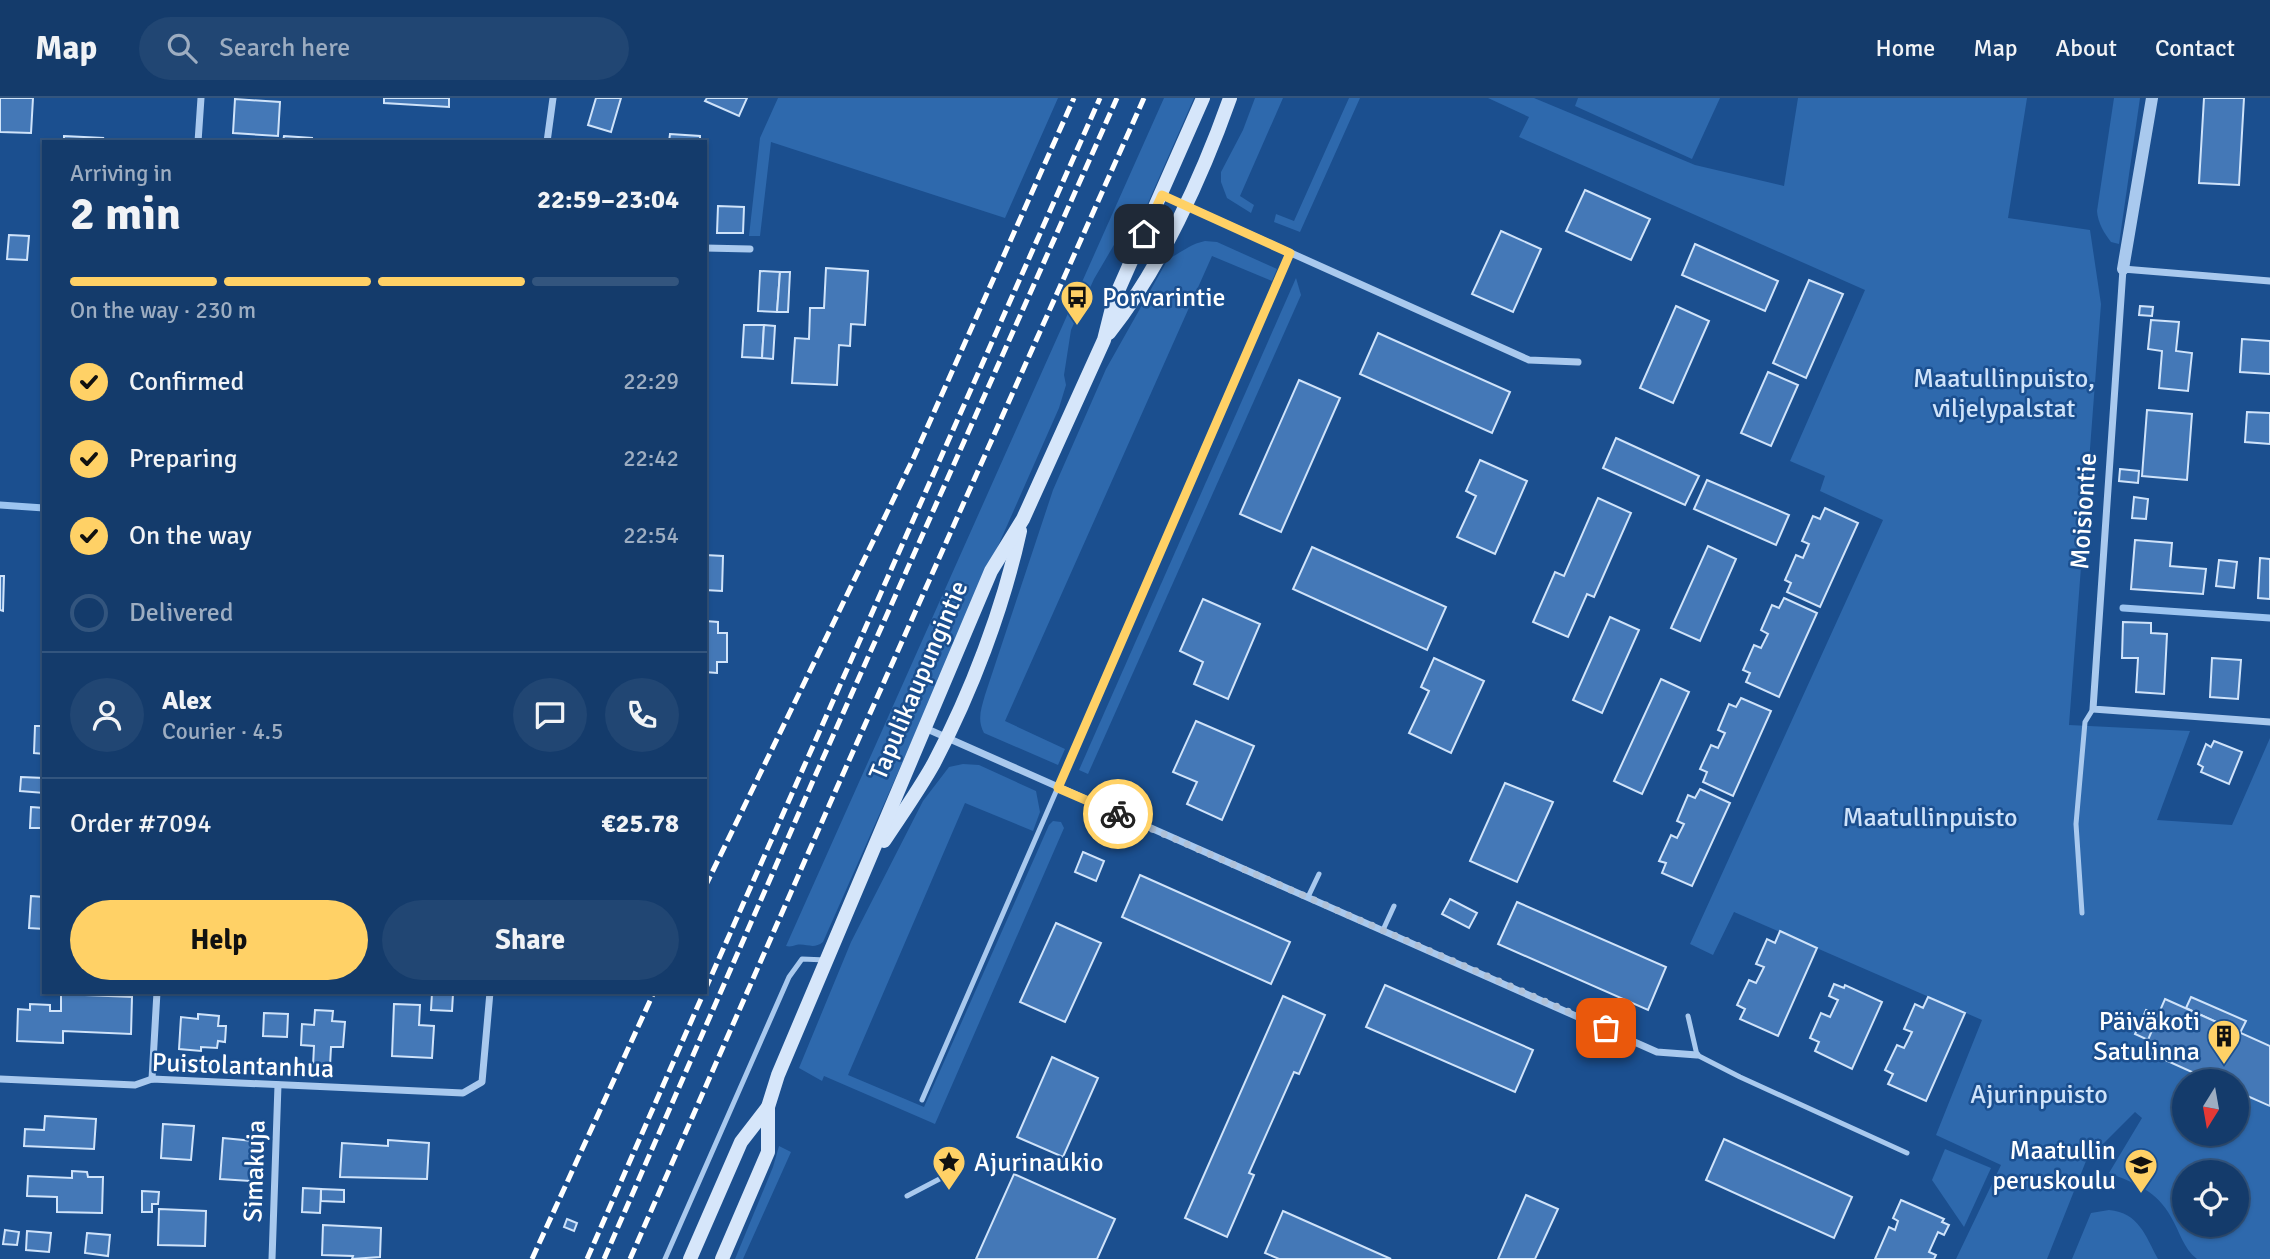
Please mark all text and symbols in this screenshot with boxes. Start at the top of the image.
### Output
search box [139,17,629,80]
text: Map [35,28,97,69]
icon: search [163,29,201,67]
text: Search here [219,32,350,64]
text: Home [1875,33,1935,63]
text: Map [1973,33,2018,63]
text: About [2056,33,2117,63]
text: Contact [2155,33,2235,63]
text: Arriving in [70,159,172,188]
text: 22:59–23:04 [537,184,679,216]
text: 2 min [70,186,181,242]
pin [1114,204,1174,264]
icon: home [1125,215,1163,253]
bus stop icon: Porvarintie [1058,278,1096,327]
place label: Porvarintie [1102,282,1225,314]
text: On the way · 230 m [70,296,256,325]
icon: check [70,363,108,401]
park label: Maatullinpuisto, viljelypalstat [1913,363,2095,425]
text: Confirmed [129,366,244,398]
text: 22:29 [623,367,679,396]
icon: check [70,440,108,478]
text: Preparing [129,443,237,475]
text: 22:42 [623,444,679,473]
street label: Moisiontie [2064,452,2104,571]
icon: check [70,517,108,555]
text: On the way [129,520,252,552]
text: 22:54 [623,521,679,550]
street label: Tapulikaupungintie [862,576,975,785]
text: Delivered [129,597,234,629]
button: person [70,678,144,752]
button: chat [513,678,587,752]
button: phone [605,678,679,752]
text: Alex [162,685,212,717]
text: Courier · 4.5 [162,717,283,746]
courier [1083,779,1153,849]
icon: bike [1099,795,1137,833]
park label: Maatullinpuisto [1842,802,2018,834]
text: Order #7094 [70,808,211,840]
text: €25.78 [601,808,679,840]
button: Help [70,900,368,980]
button: Share [382,900,679,980]
pin [1576,998,1636,1058]
place label: Päiväkoti Satulinna [2093,1006,2200,1068]
icon: bag [1587,1009,1625,1047]
building icon: Päiväkoti Satulinna [2205,1017,2243,1066]
street label: Puistolantanhua [151,1047,335,1085]
north arrow [2172,1069,2249,1146]
map controls [2172,1069,2249,1237]
park label: Ajurinpuisto [1970,1079,2108,1111]
street label: Simakuja [237,1119,273,1223]
place label: Maatullin peruskoulu [1992,1135,2116,1197]
place icon: Ajurinaukio [930,1143,968,1192]
school or university icon: Maatullin peruskoulu [2122,1146,2160,1195]
place label: Ajurinaukio [974,1147,1103,1179]
button: locate [2172,1160,2249,1237]

